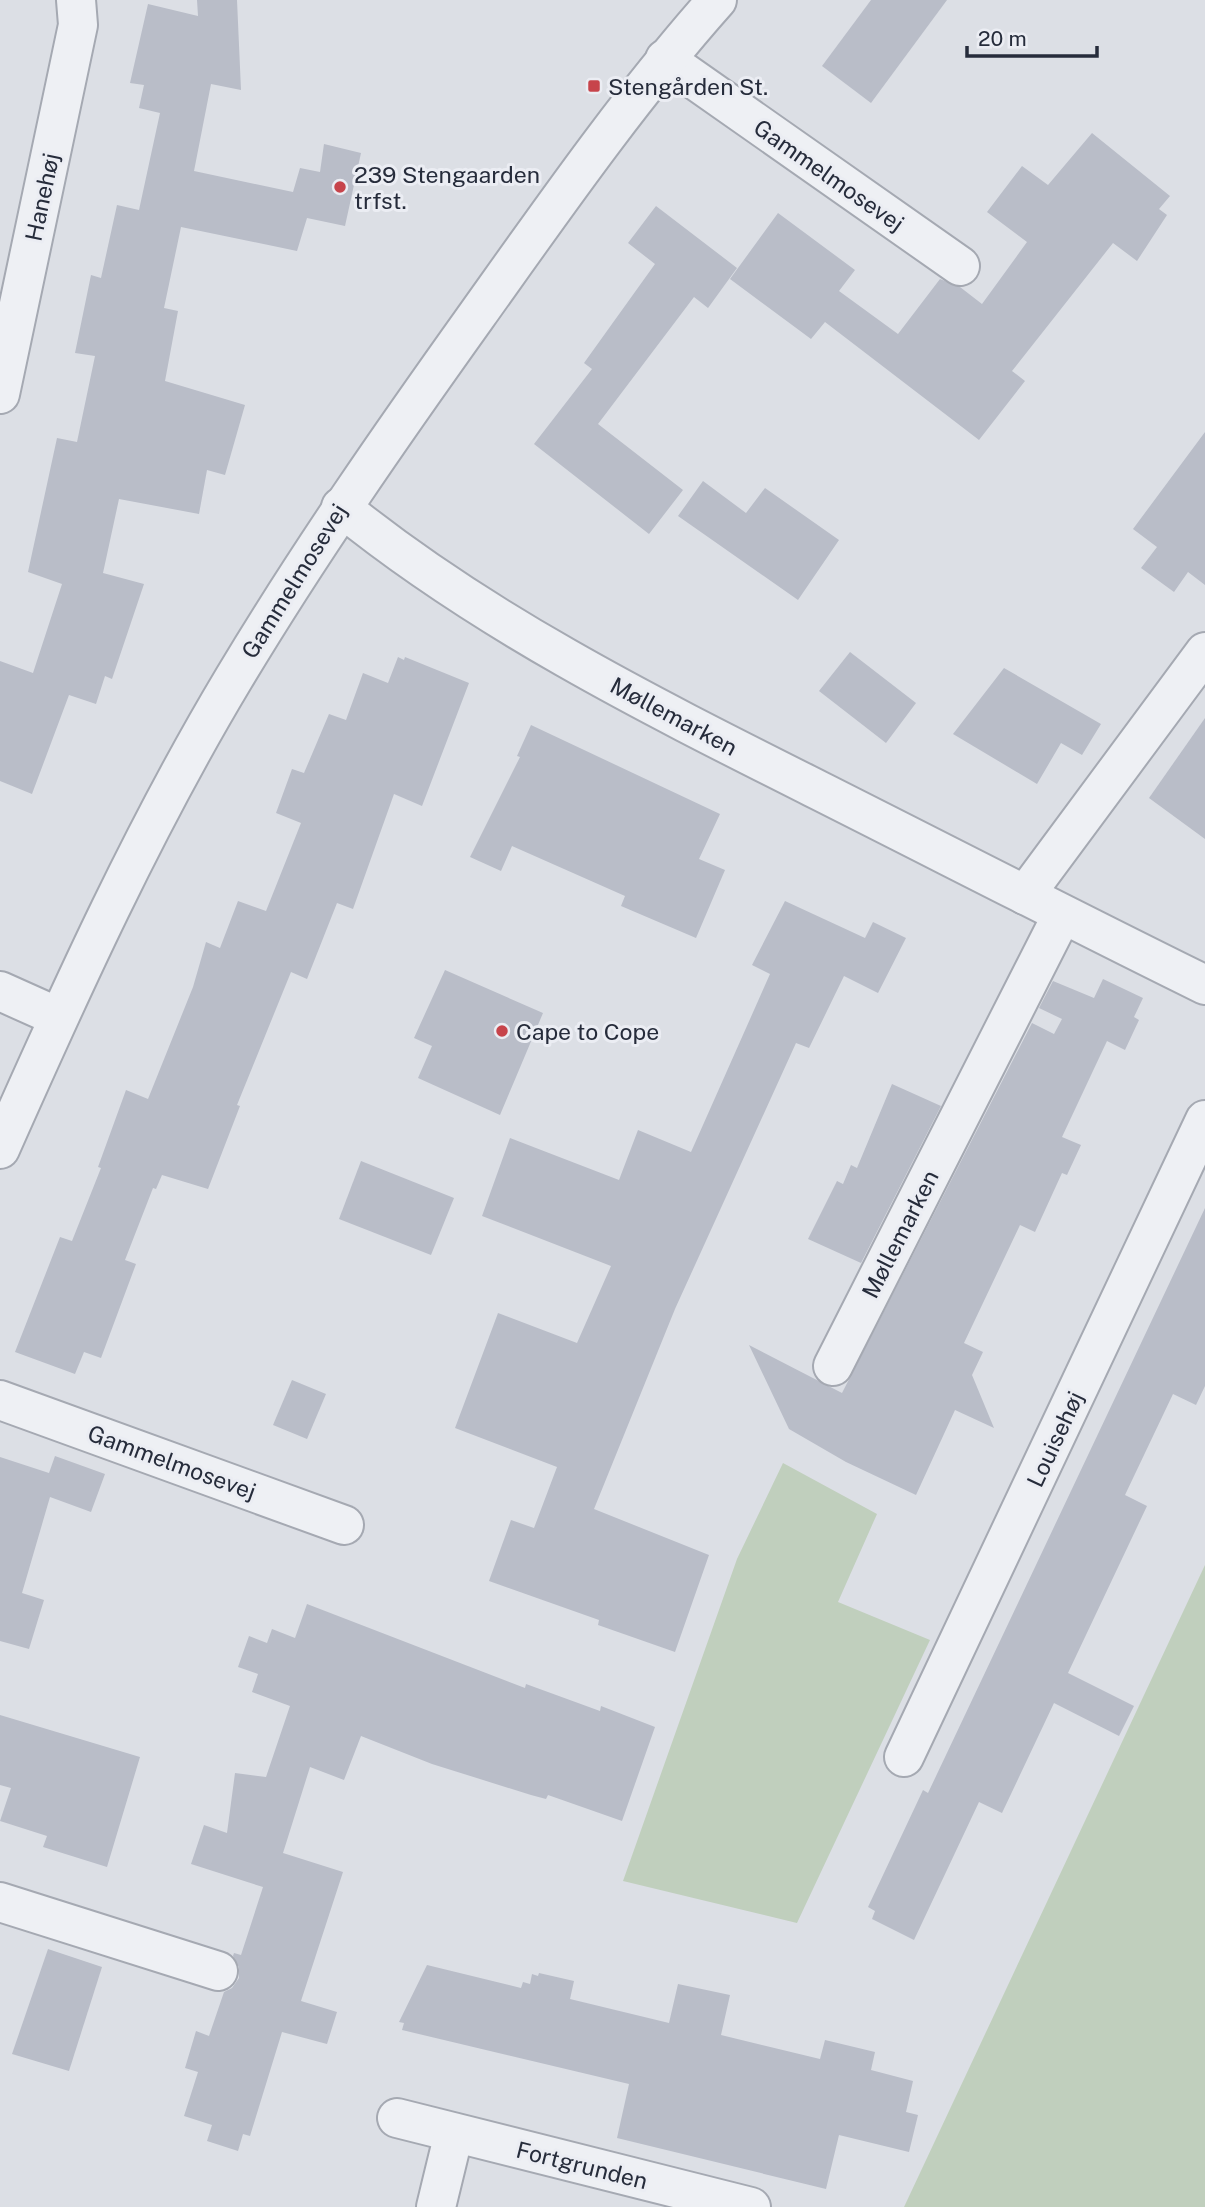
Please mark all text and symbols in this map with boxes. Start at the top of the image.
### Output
scale bar [967,14,1096,58]
text: 20 m [978,26,1027,51]
place label: Stengården St. [608,73,768,100]
marker: Stengården St. [586,78,602,94]
street label: Gammelmosevej [749,113,909,237]
street label: Hanehøj [20,150,64,244]
place label: 239 Stengaarden trfst. [354,161,540,214]
marker: 239 Stengaarden trfst. [332,179,348,195]
street label: Gammelmosevej [236,499,352,663]
street label: Møllemarken [606,671,742,761]
place label: Cape to Cope [516,1018,659,1045]
marker: Cape to Cope [494,1023,510,1039]
street label: Møllemarken [856,1166,944,1302]
street label: Louisehøj [1021,1387,1089,1491]
street label: Gammelmosevej [84,1419,260,1505]
street label: Fortgrunden [514,2136,650,2194]

